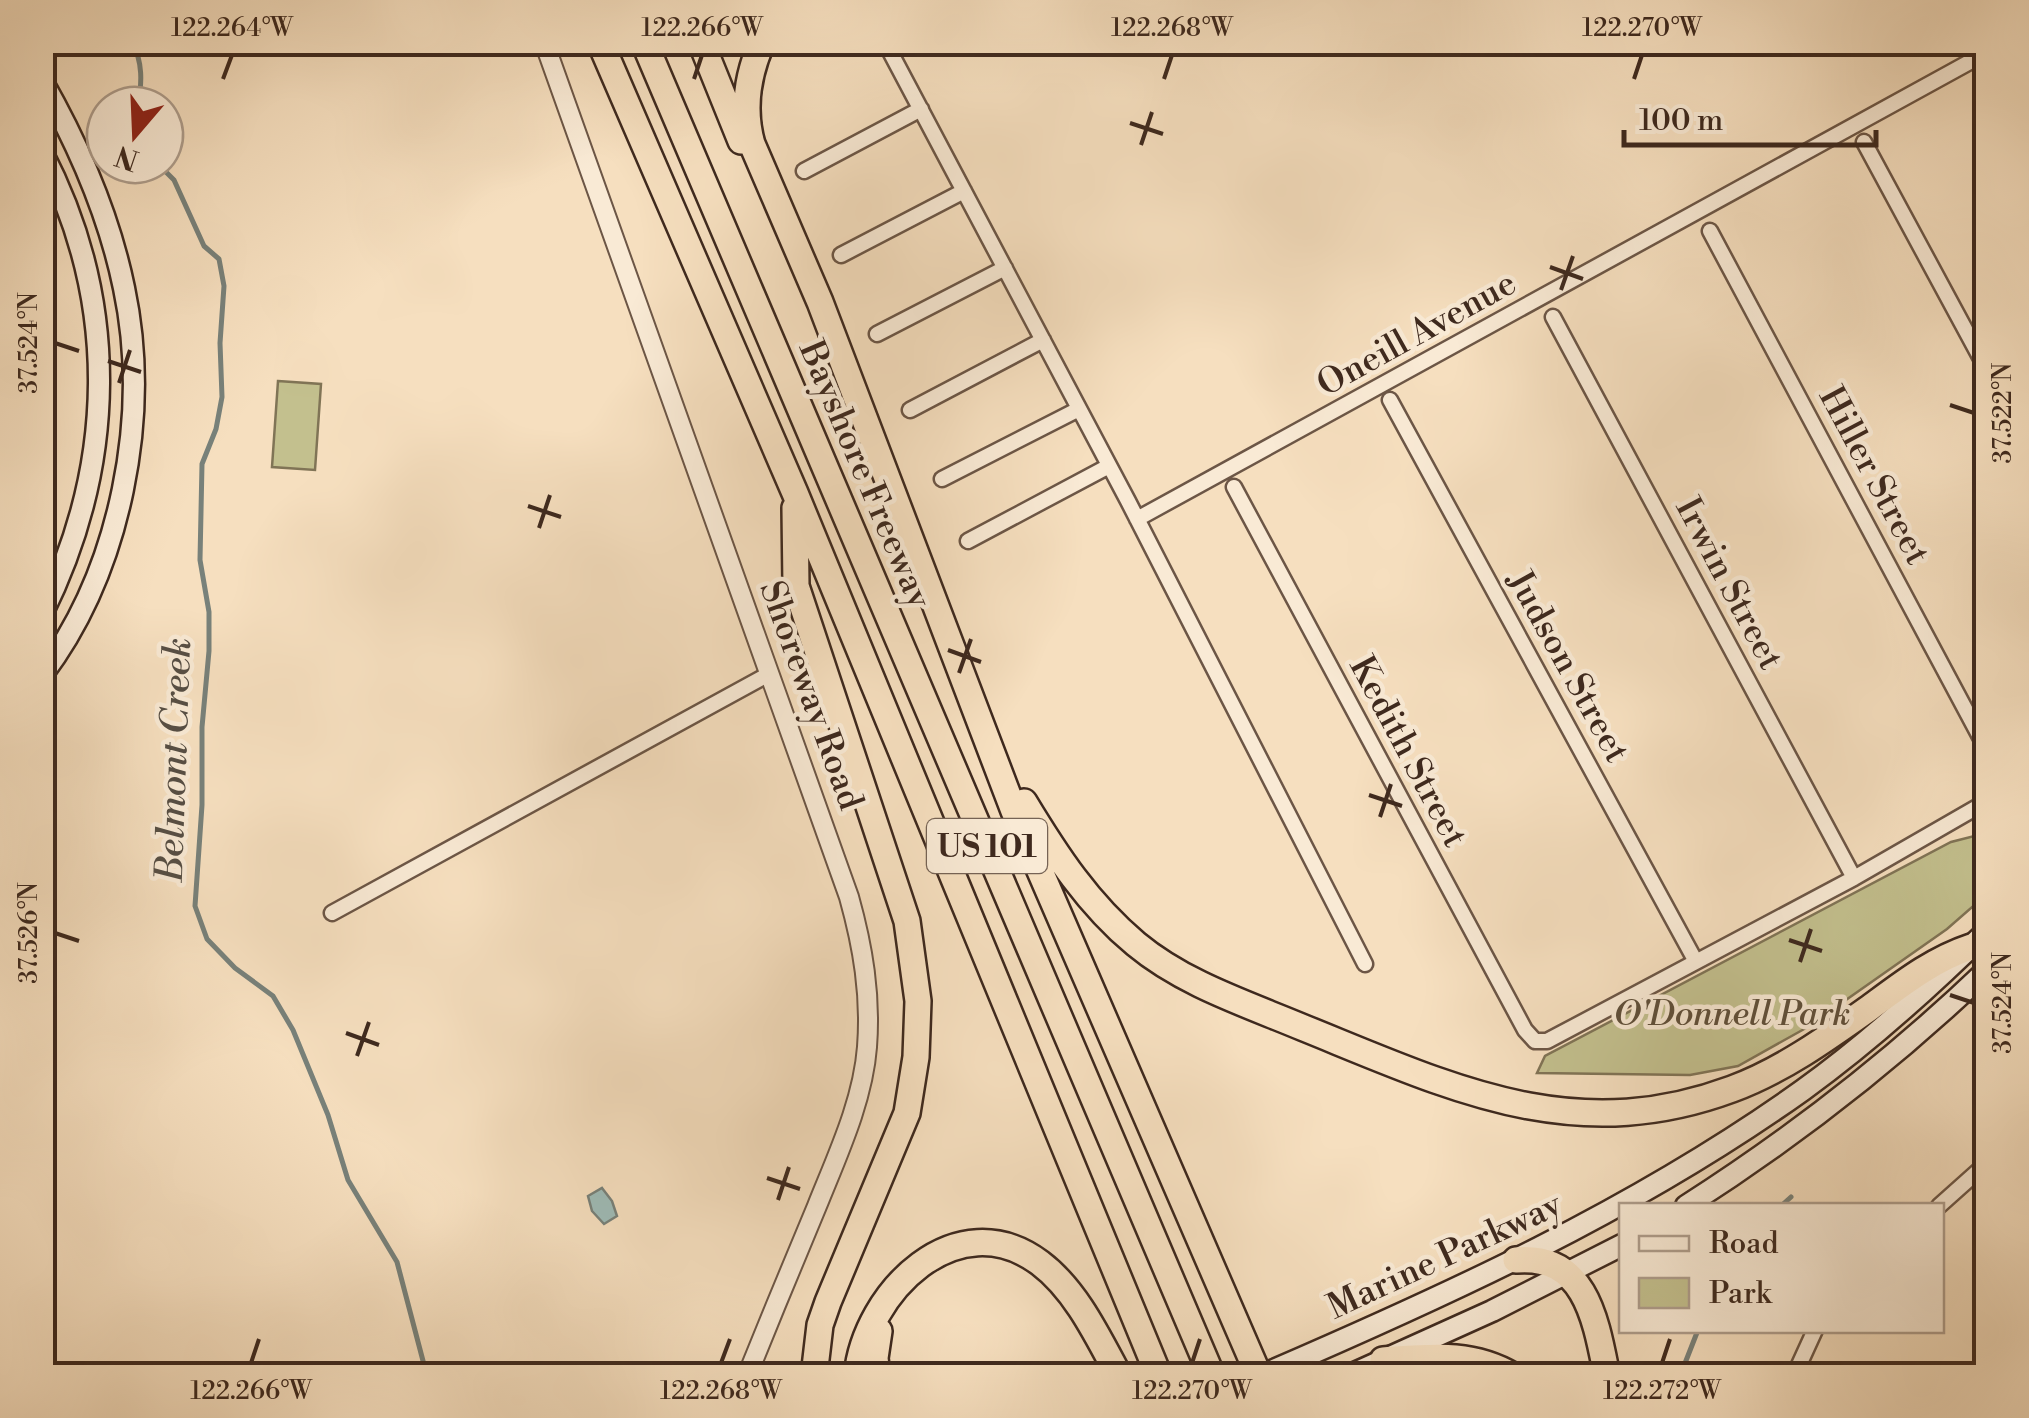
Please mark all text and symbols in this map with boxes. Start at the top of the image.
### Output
text: 122.264°W [171,13,294,44]
text: 122.266°W [641,13,764,44]
text: 122.268°W [1111,13,1234,44]
text: 122.270°W [1582,13,1703,44]
north arrow [85,85,185,185]
scale bar [1624,85,1876,147]
text: 100 m [1639,102,1723,140]
text: N [111,137,144,177]
street label: Oneill Avenue [1310,262,1524,407]
text: 37.524°N [14,292,45,394]
street label: Bayshore Freeway [789,334,941,616]
text: 37.522°N [1988,362,2019,463]
street label: Hiller Street [1809,379,1939,572]
street label: Irwin Street [1665,490,1792,677]
street label: Judson Street [1496,561,1638,770]
street label: Shoreway Road [749,575,872,816]
water label: Belmont Creek [147,637,202,884]
street label: Kedith Street [1339,649,1476,855]
road number: US 101 [927,819,1047,873]
text: 37.526°N [14,882,45,984]
text: 37.524°N [1988,952,2019,1054]
park label: O'Donnell Park [1614,993,1850,1036]
street label: Marine Parkway [1321,1183,1569,1329]
legend [1619,1203,1944,1333]
text: Road [1709,1225,1779,1263]
text: Park [1709,1275,1773,1313]
text: 122.266°W [190,1376,313,1407]
text: 122.268°W [660,1376,783,1407]
text: 122.270°W [1132,1376,1253,1407]
text: 122.272°W [1603,1376,1722,1407]

